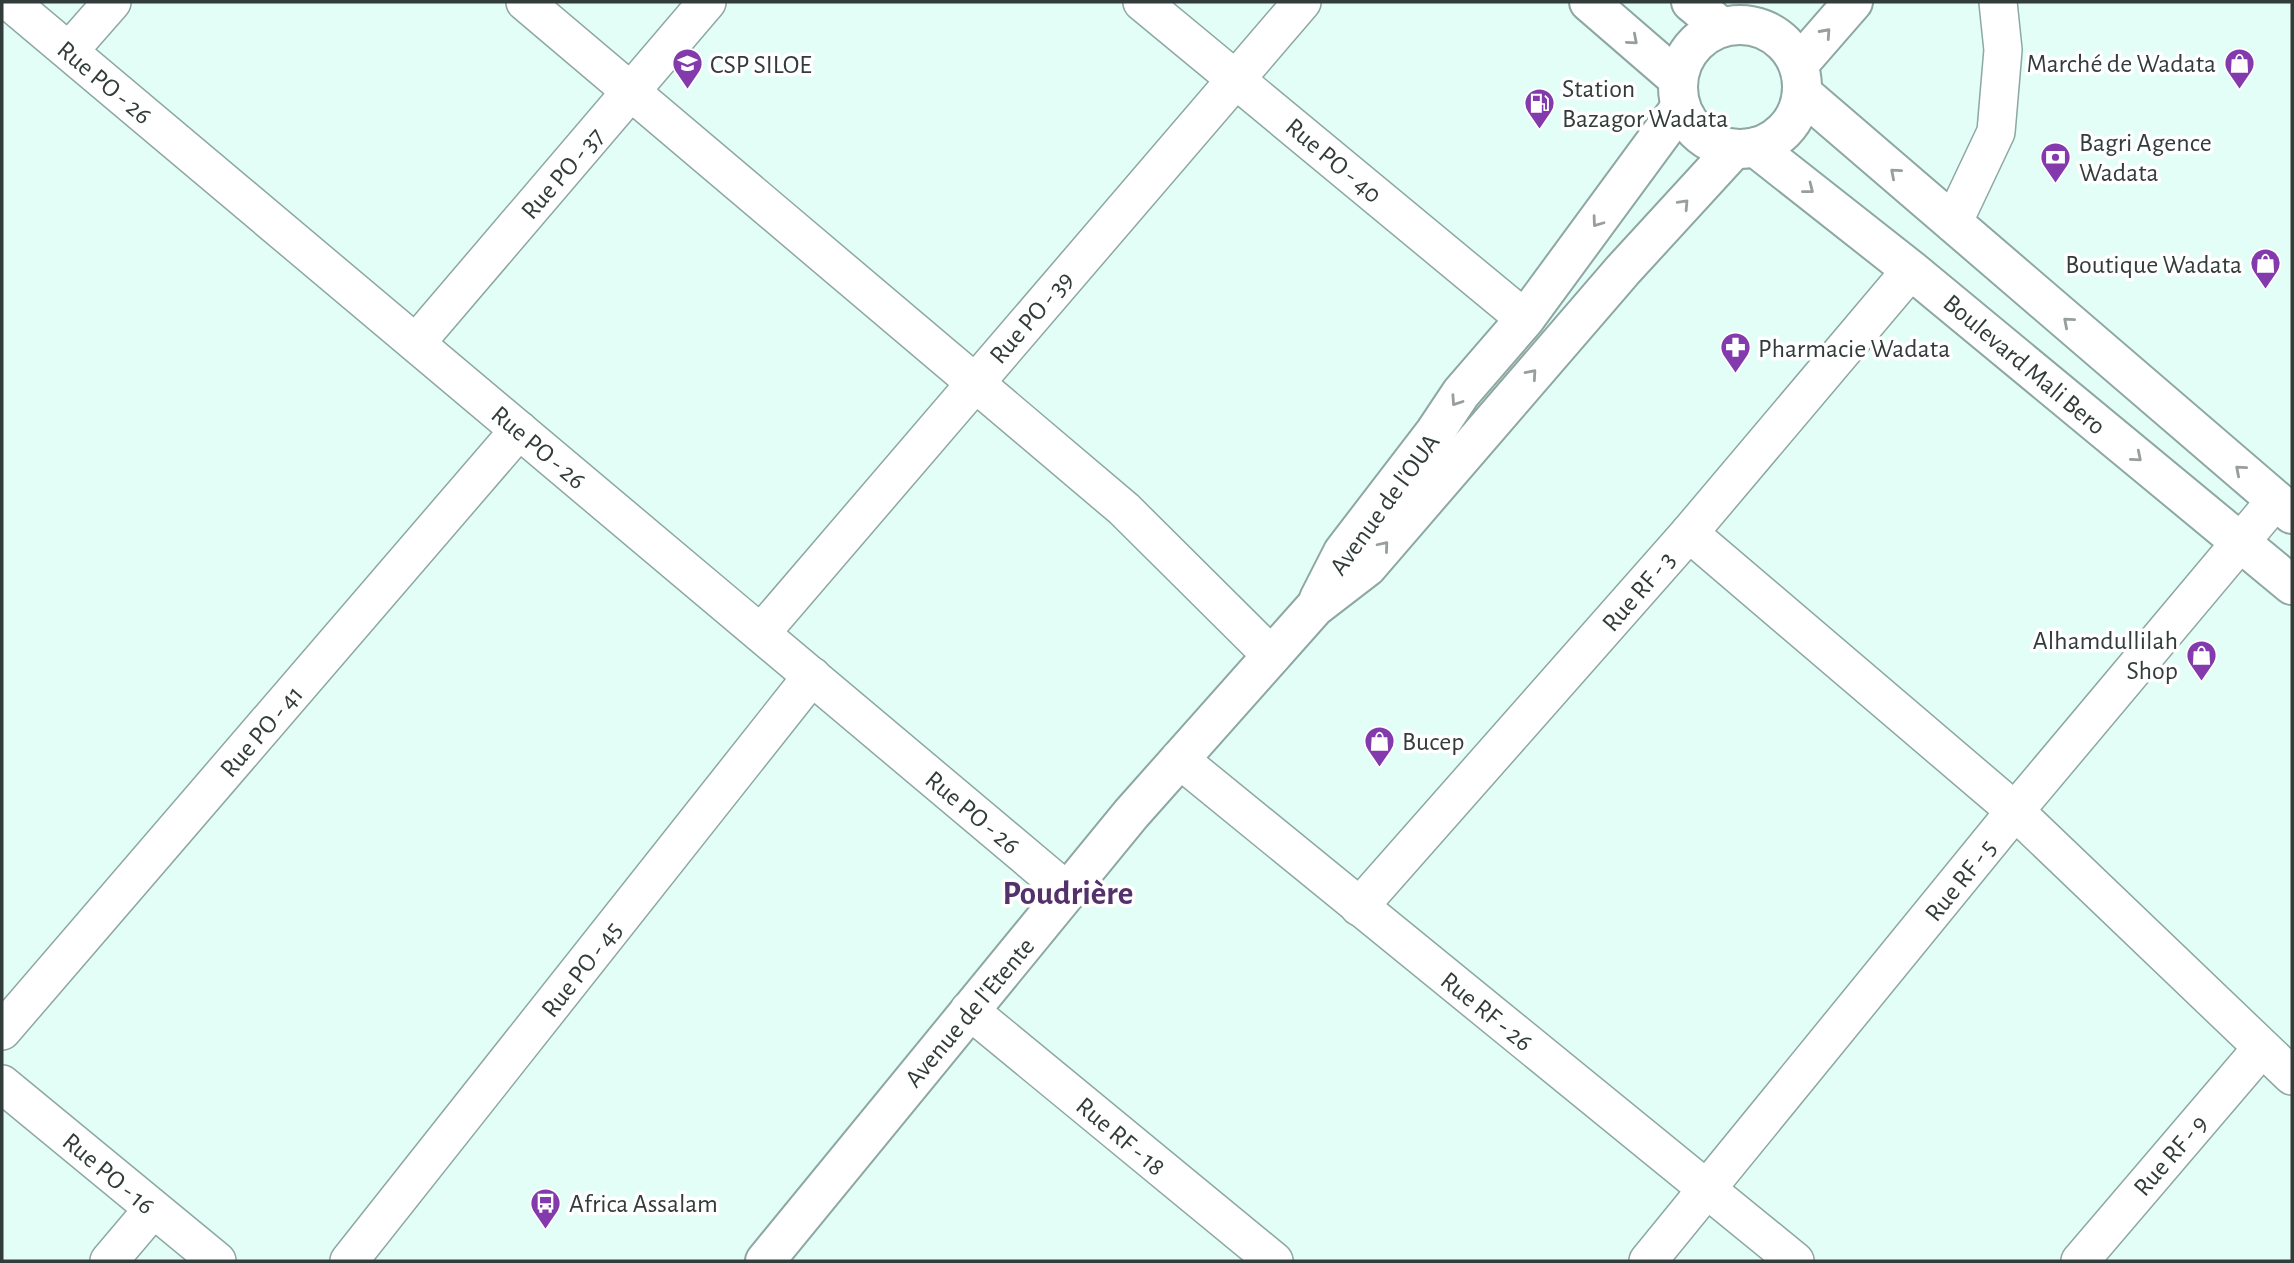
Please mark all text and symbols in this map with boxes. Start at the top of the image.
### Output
one-way arrow [1818,28,1830,41]
one-way arrow [1625,32,1638,44]
street label: Rue PO - 26 [52,36,156,129]
shop icon: Marché de Wadata [2222,46,2256,90]
school or university icon: CSP SILOE [670,47,704,91]
place label: Marché de Wadata [2026,51,2216,77]
place label: CSP SILOE [710,52,812,78]
place label: Station Bazagor Wadata [1562,76,1728,132]
fuel station icon: Station Bazagor Wadata [1522,86,1556,130]
street label: Rue PO - 40 [1280,113,1386,208]
street label: Rue PO - 37 [516,123,609,224]
place label: Bagri Agence Wadata [2079,130,2212,186]
bank icon: Bagri Agence Wadata [2039,140,2073,184]
one-way arrow [1891,169,1904,181]
one-way arrow [1800,181,1813,193]
one-way arrow [1675,199,1688,212]
one-way arrow [1592,214,1605,227]
shop icon: Boutique Wadata [2248,247,2282,291]
place label: Boutique Wadata [2065,252,2242,278]
street label: Rue PO - 39 [985,267,1079,369]
street label: Boulevard Mali Bero [1938,290,2110,440]
one-way arrow [2063,318,2076,330]
pharmacy icon: Pharmacie Wadata [1718,331,1752,375]
place label: Pharmacie Wadata [1758,336,1950,362]
one-way arrow [1524,369,1536,382]
one-way arrow [1452,393,1464,406]
street label: Rue PO - 26 [486,401,590,494]
street label: Avenue de l'OUA [1325,429,1445,580]
one-way arrow [2128,449,2141,461]
one-way arrow [2235,466,2248,478]
one-way arrow [1376,542,1388,555]
street label: Rue RF - 3 [1597,547,1680,637]
place label: Alhamdullilah Shop [2033,628,2178,684]
shop icon: Alhamdullilah Shop [2184,638,2218,682]
street label: Rue PO - 41 [215,681,308,782]
shop icon: Bucep [1362,724,1396,768]
place label: Bucep [1402,729,1464,755]
street label: Rue PO - 26 [920,766,1024,859]
street label: Rue RF - 5 [1920,835,2001,926]
district label: Poudrière [1003,878,1133,911]
street label: Rue PO - 45 [537,917,627,1022]
street label: Avenue de l'Etente [900,933,1039,1092]
street label: Rue RF - 26 [1436,967,1537,1056]
street label: Rue RF - 18 [1071,1092,1170,1181]
street label: Rue RF - 9 [2129,1110,2213,1201]
street label: Rue PO - 16 [57,1128,159,1219]
bus stop icon: Africa Assalam [529,1186,563,1230]
place label: Africa Assalam [569,1191,718,1217]

